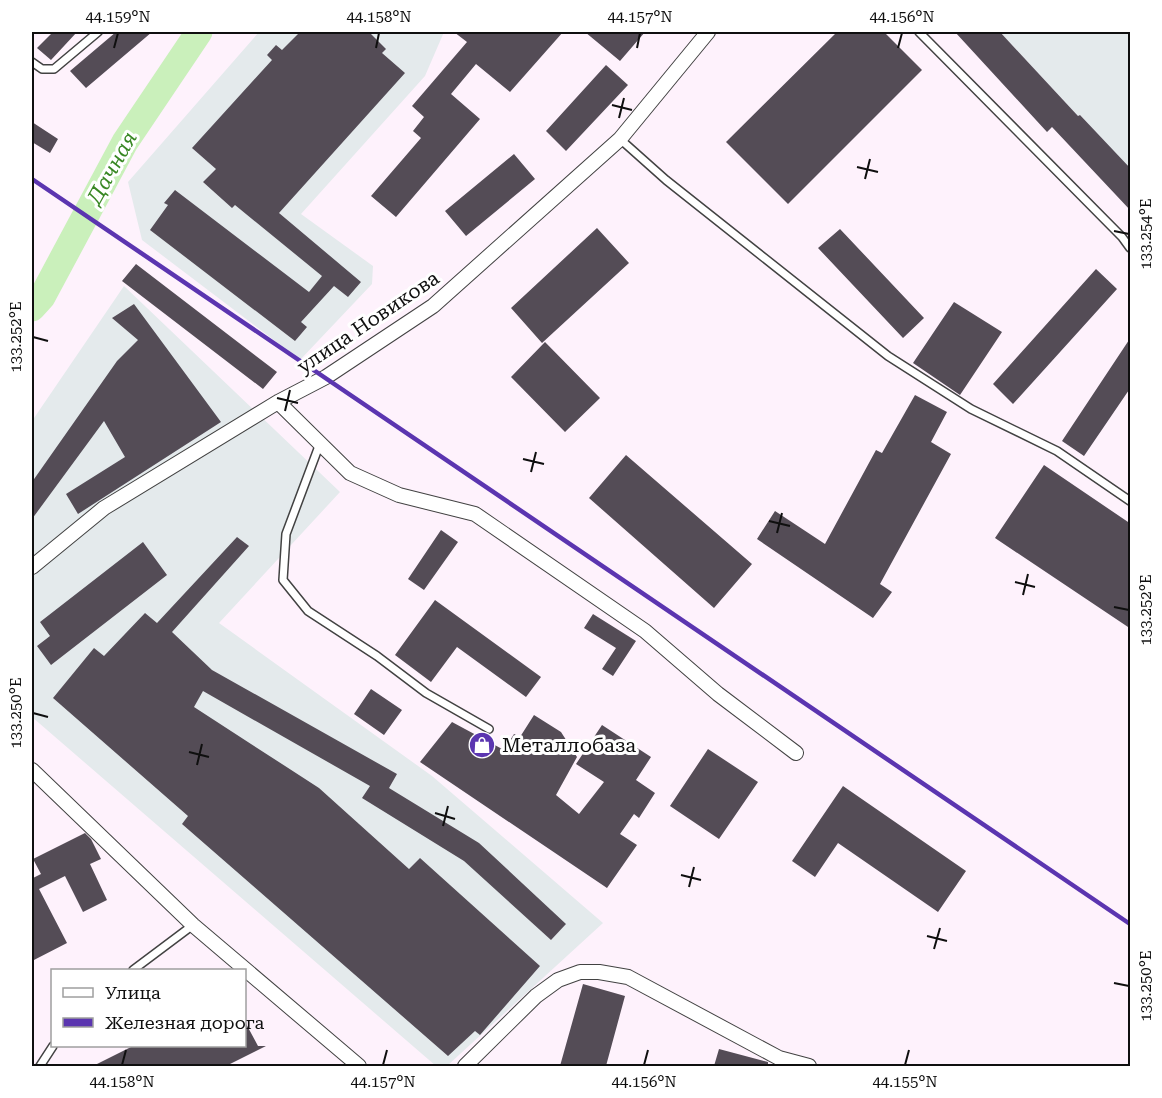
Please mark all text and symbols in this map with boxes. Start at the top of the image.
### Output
text: 44.159°N [85,8,151,26]
text: 44.158°N [346,8,412,26]
text: 44.157°N [607,8,673,26]
text: 44.156°N [869,8,935,26]
water label: Дачная [81,127,142,210]
text: 133.254°E [1137,198,1155,270]
street label: улица Новикова [292,265,444,378]
text: 133.252°E [7,301,25,373]
text: 133.252°E [1137,574,1155,646]
text: 133.250°E [7,677,25,749]
shop icon: Металлобаза [467,730,497,760]
place label: Металлобаза [502,733,636,757]
text: 133.250°E [1137,950,1155,1022]
legend [51,969,246,1047]
text: Улица [105,982,161,1003]
text: Железная дорога [105,1012,265,1033]
text: 44.158°N [89,1073,155,1091]
text: 44.157°N [350,1073,416,1091]
text: 44.156°N [611,1073,677,1091]
text: 44.155°N [872,1073,938,1091]

